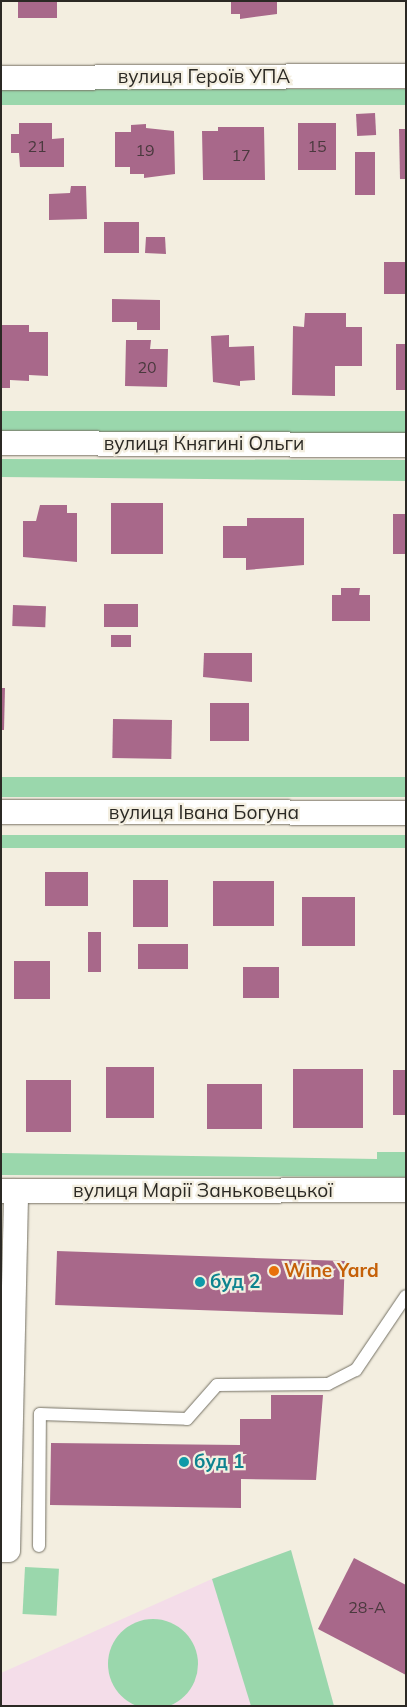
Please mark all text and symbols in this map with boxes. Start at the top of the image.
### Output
street label: вулиця Героїв УПА [118,66,290,88]
house number: 21 [27,136,47,156]
house number: 15 [307,136,327,156]
house number: 19 [135,140,155,160]
house number: 17 [231,145,251,165]
house number: 20 [137,357,157,377]
street label: вулиця Княгині Ольги [104,433,304,455]
street label: вулиця Івана Богуна [109,802,299,824]
street label: вулиця Марії Заньковецької [73,1180,333,1202]
place label: Wine Yard [284,1260,379,1282]
marker: Wine Yard [268,1265,280,1277]
place label: буд 2 [210,1271,260,1293]
marker: буд 2 [194,1276,206,1288]
place label: буд 1 [194,1451,244,1473]
marker: буд 1 [178,1456,190,1468]
house number: 28-А [348,1597,386,1617]

